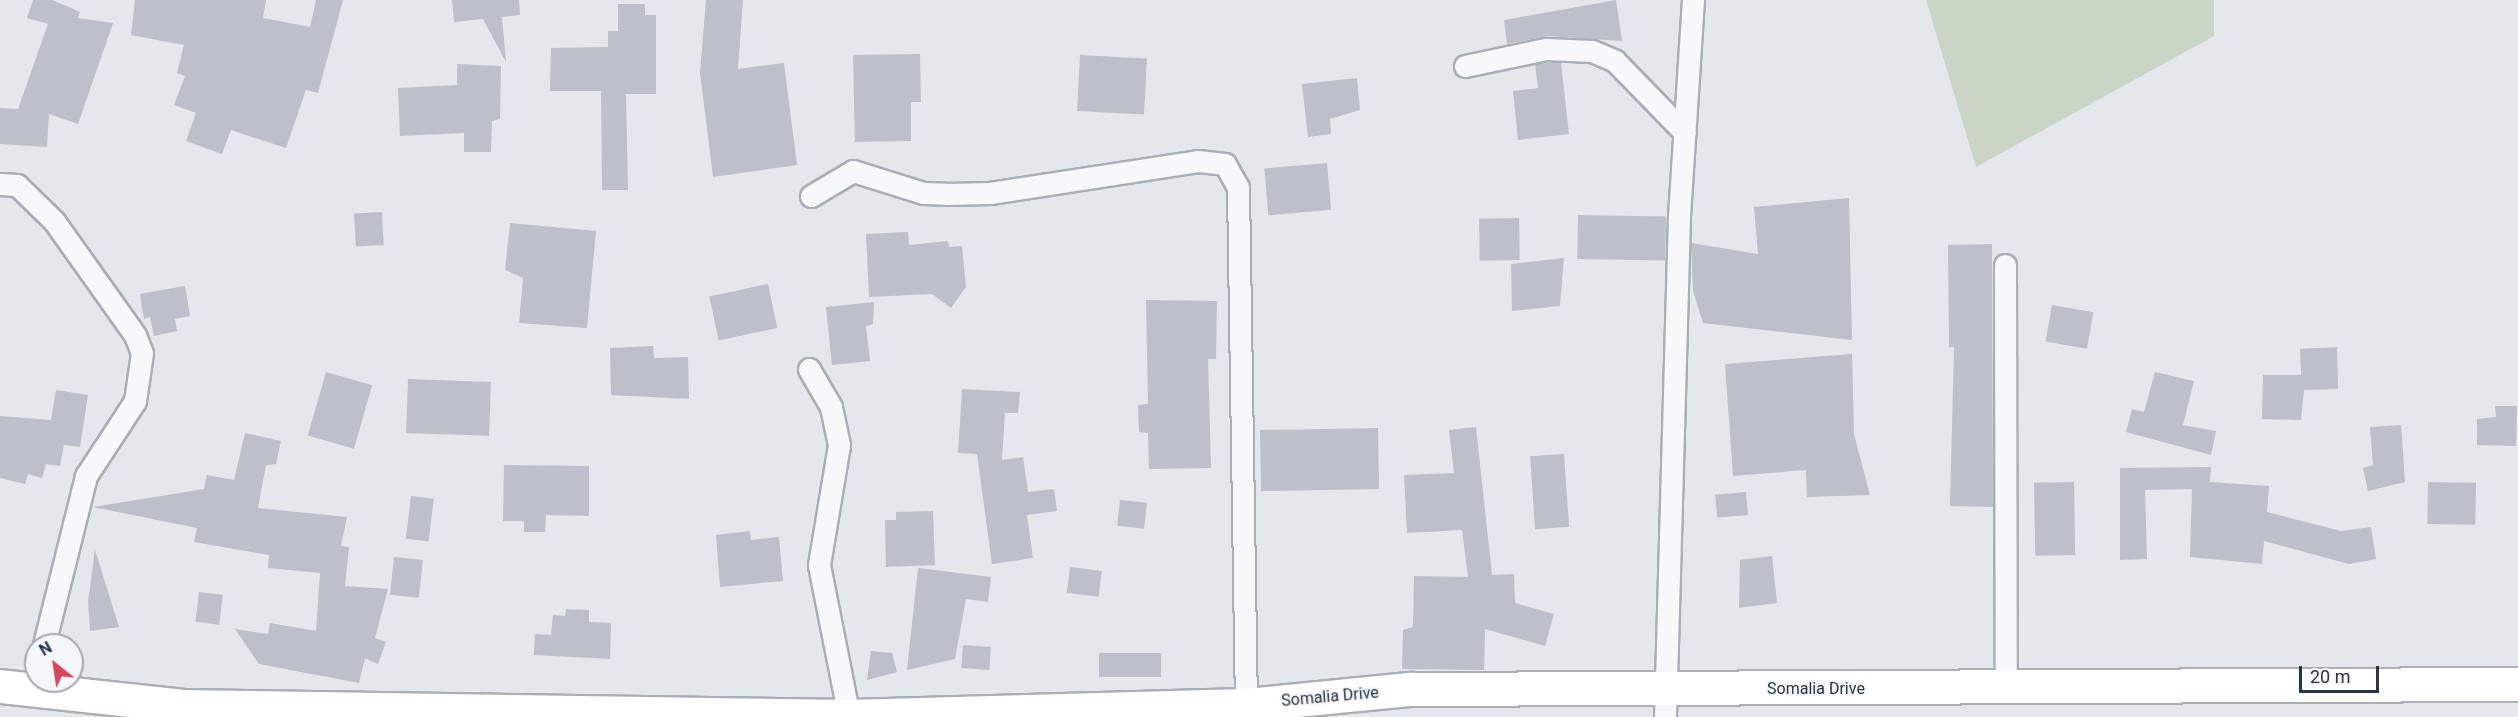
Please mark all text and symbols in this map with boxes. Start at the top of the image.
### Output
north arrow [24,633,84,693]
text: N [36,638,55,660]
scale bar [2302,654,2382,692]
text: 20 m [2310,666,2350,687]
street label: Somalia Drive [1767,679,1865,699]
street label: Somalia Drive [1280,683,1380,711]

